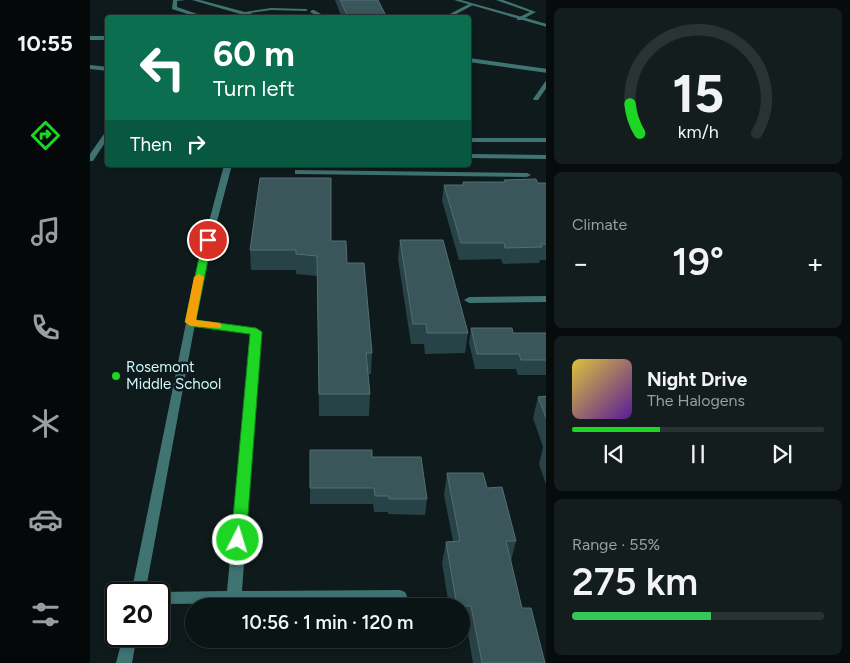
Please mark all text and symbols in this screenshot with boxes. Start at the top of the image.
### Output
text: 10:55 [17,30,73,57]
text: 60 m [213,33,295,75]
icon: left [130,35,195,100]
text: 15 [672,63,724,125]
text: Turn left [213,75,295,102]
icon: directions [28,118,63,153]
text: km/h [678,121,718,142]
icon: right [182,130,210,158]
text: Then [130,133,172,156]
icon: music [28,214,63,249]
text: Climate [572,215,627,234]
pin [187,219,229,261]
icon: arrive [194,226,222,254]
text: 19° [672,239,724,285]
text: − [572,246,589,280]
text: + [807,246,824,280]
icon: phone [28,310,63,345]
place label: Rosemont Middle School [126,358,221,393]
text: Night Drive [647,368,747,391]
marker: Rosemont Middle School [110,370,122,382]
text: The Halogens [647,391,745,410]
icon: climate [28,406,63,441]
icon: previous [600,440,628,468]
icon: pause [684,440,712,468]
icon: next [768,440,796,468]
icon: car [28,502,63,537]
position arrow [211,513,263,565]
text: Range · 55% [572,535,660,554]
text: 275 km [572,559,698,605]
speed limit sign: 20 [105,582,170,647]
icon: filters [28,597,63,632]
text: 10:56 · 1 min · 120 m [241,611,414,634]

